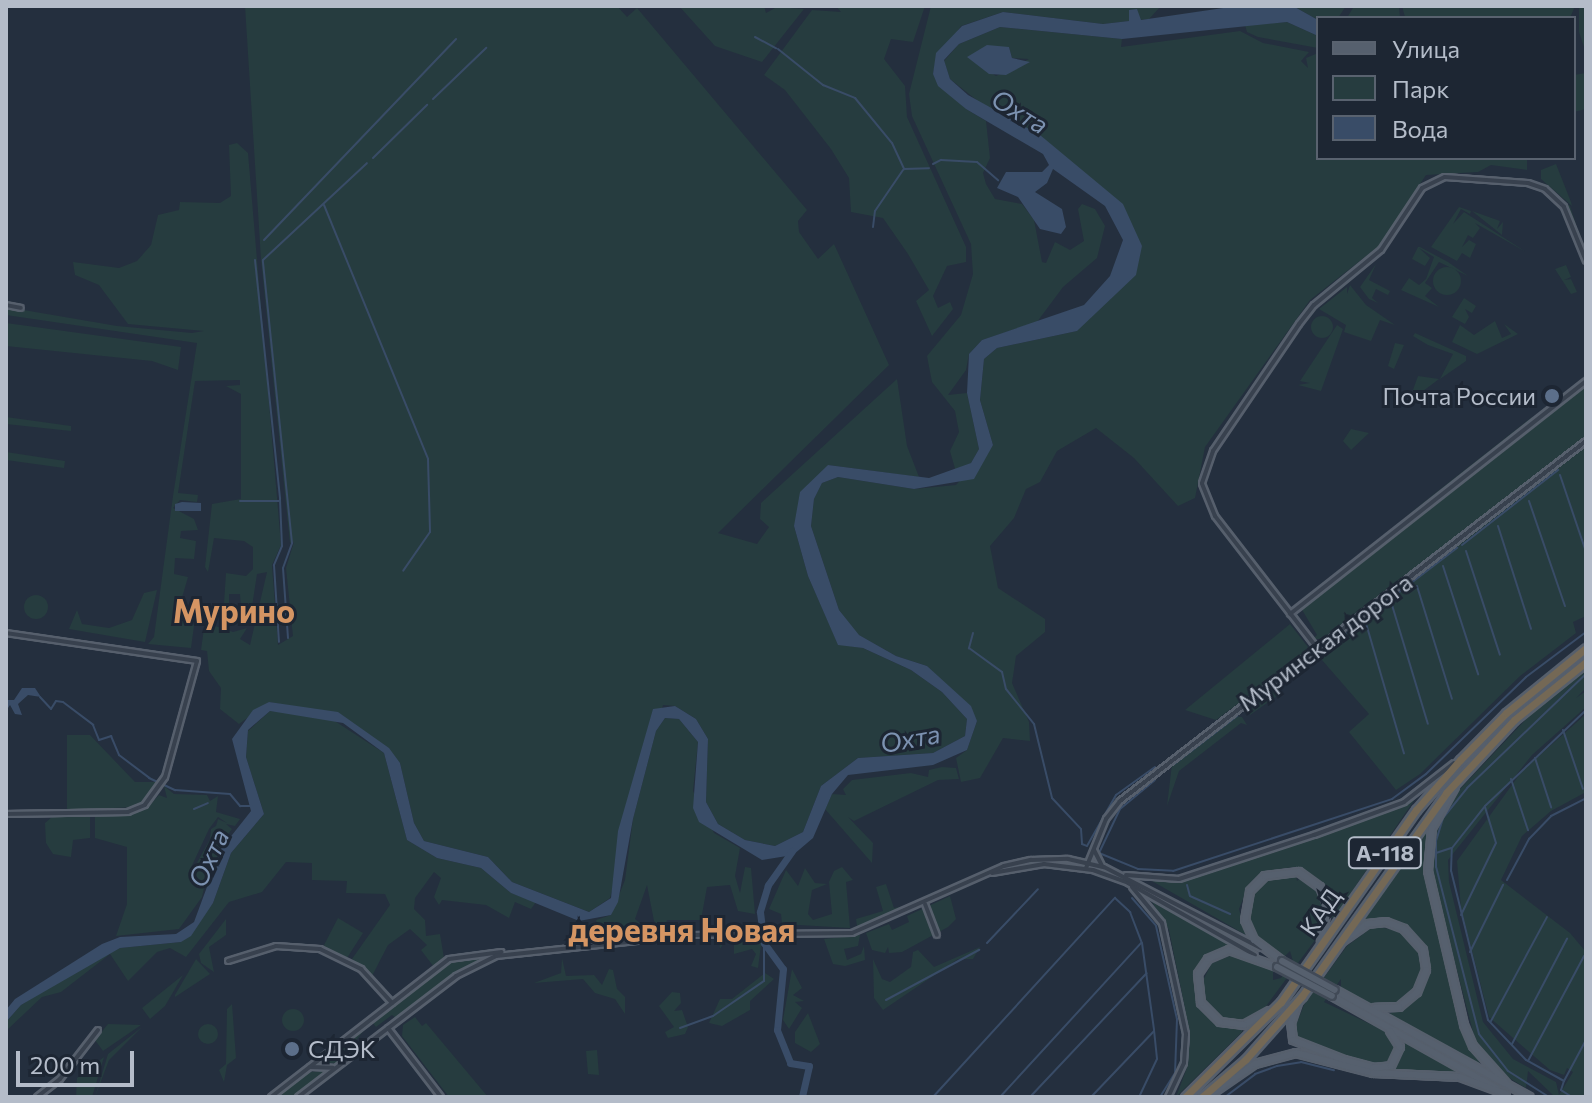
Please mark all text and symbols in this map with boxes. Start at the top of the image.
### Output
legend [1316,16,1576,160]
text: Улица [1392,34,1460,63]
text: Парк [1392,74,1449,103]
water label: Охта [986,82,1054,140]
text: Вода [1392,114,1448,143]
place label: Почта России [1382,382,1536,410]
marker: Почта России [1543,387,1561,405]
street label: Муринская дорога [1232,567,1418,717]
district label: Мурино [173,591,295,629]
water label: Охта [877,717,943,759]
water label: Охта [181,824,235,892]
road number: А-118 [1347,835,1423,871]
street label: КАД [1293,883,1347,941]
district label: деревня Новая [569,910,795,948]
scale bar [20,1035,138,1085]
place label: СДЭК [308,1035,376,1063]
marker: СДЭК [283,1040,301,1058]
text: 200 m [30,1050,100,1079]

